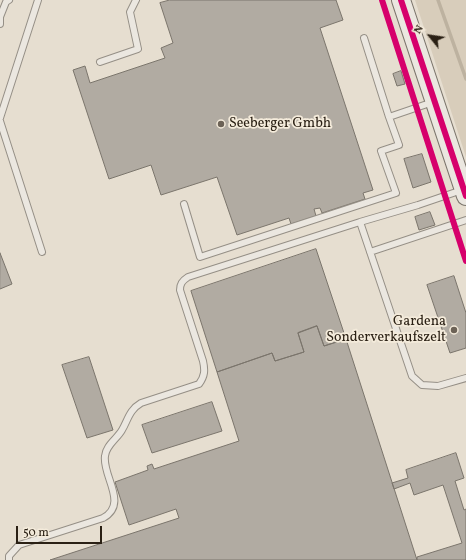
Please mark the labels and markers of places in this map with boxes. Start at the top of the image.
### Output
place label: Seeberger Gmbh [229,116,331,132]
marker: Seeberger Gmbh [216,119,226,129]
place label: Gardena Sonderverkaufszelt [326,314,446,346]
marker: Gardena Sonderverkaufszelt [449,325,459,335]

